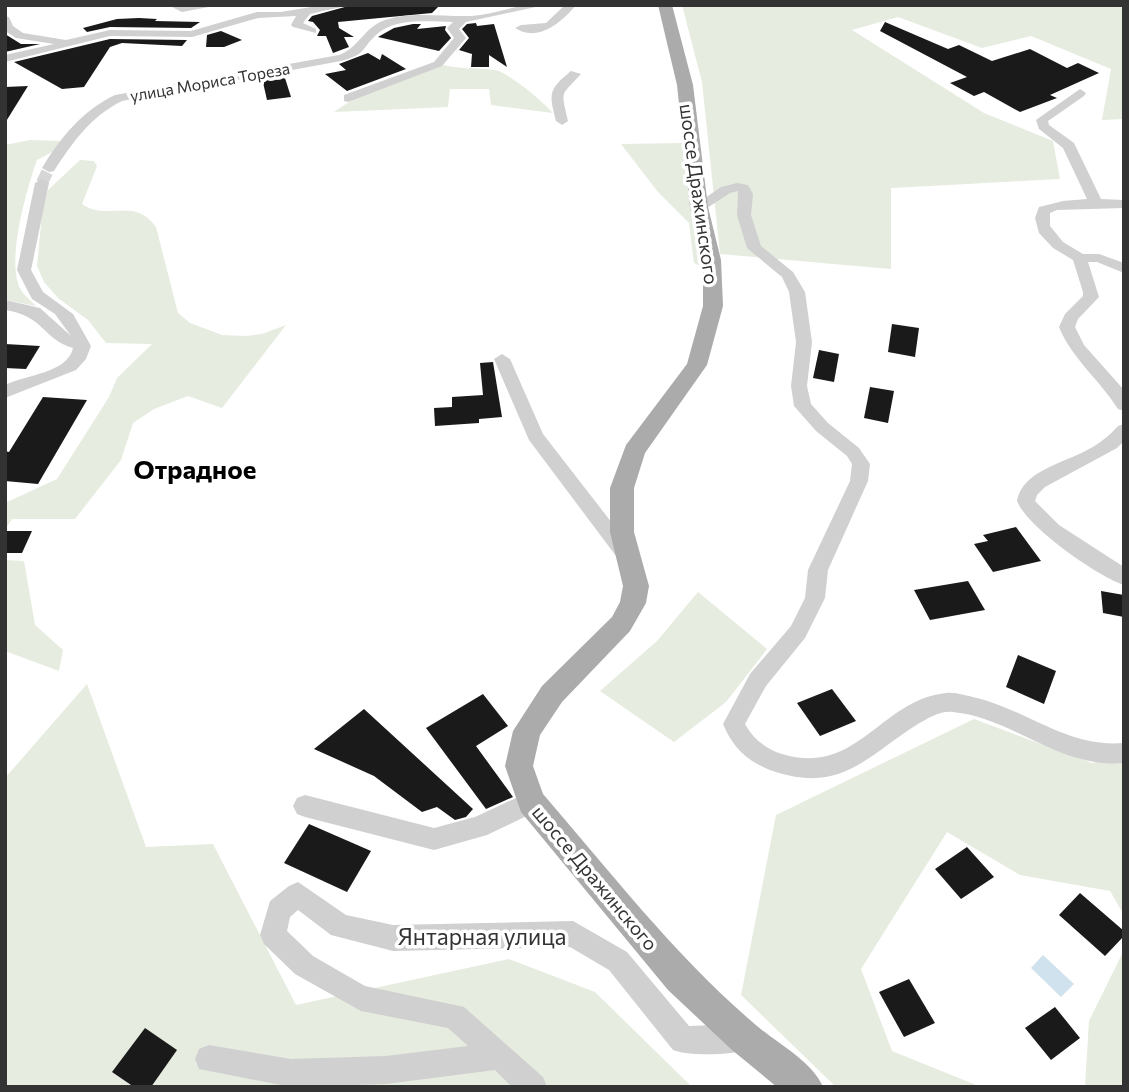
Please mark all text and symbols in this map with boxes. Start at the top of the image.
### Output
street label: улица Мориса Тореза [129,58,291,105]
street label: шоссе Дражинского [675,102,724,286]
district label: Отрадное [134,453,256,484]
street label: шоссе Дражинского [528,800,663,955]
street label: Янтарная улица [397,922,567,950]

